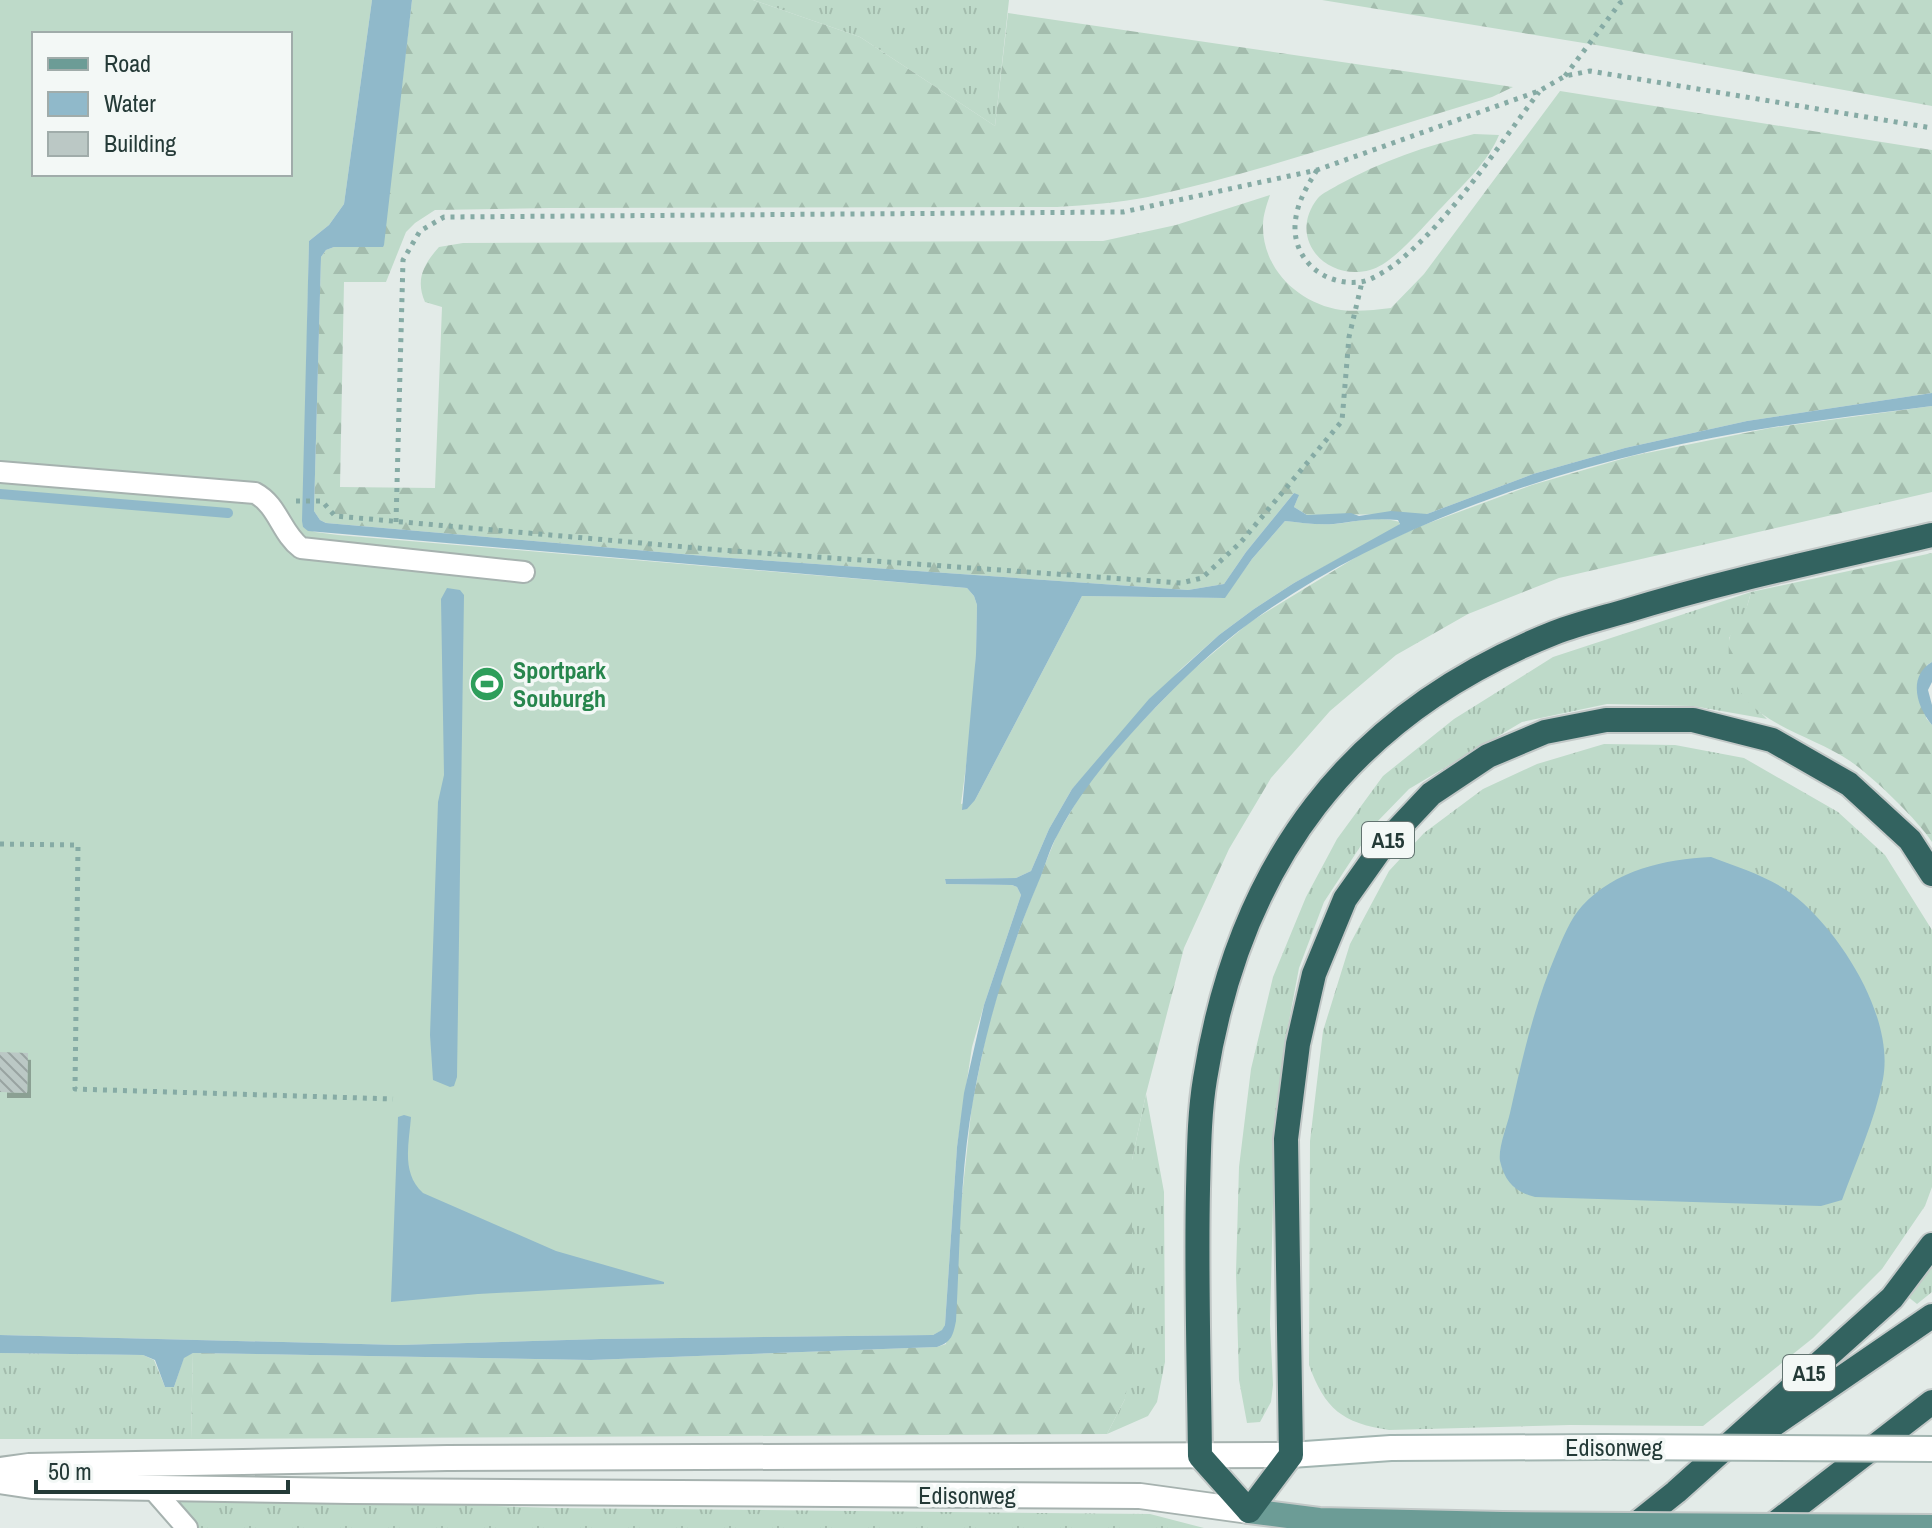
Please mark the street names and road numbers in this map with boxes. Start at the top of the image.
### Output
road number: A15 [1362,822,1414,858]
road number: A15 [1783,1355,1835,1391]
street label: Edisonweg [1565,1431,1663,1463]
street label: Edisonweg [918,1479,1016,1511]

